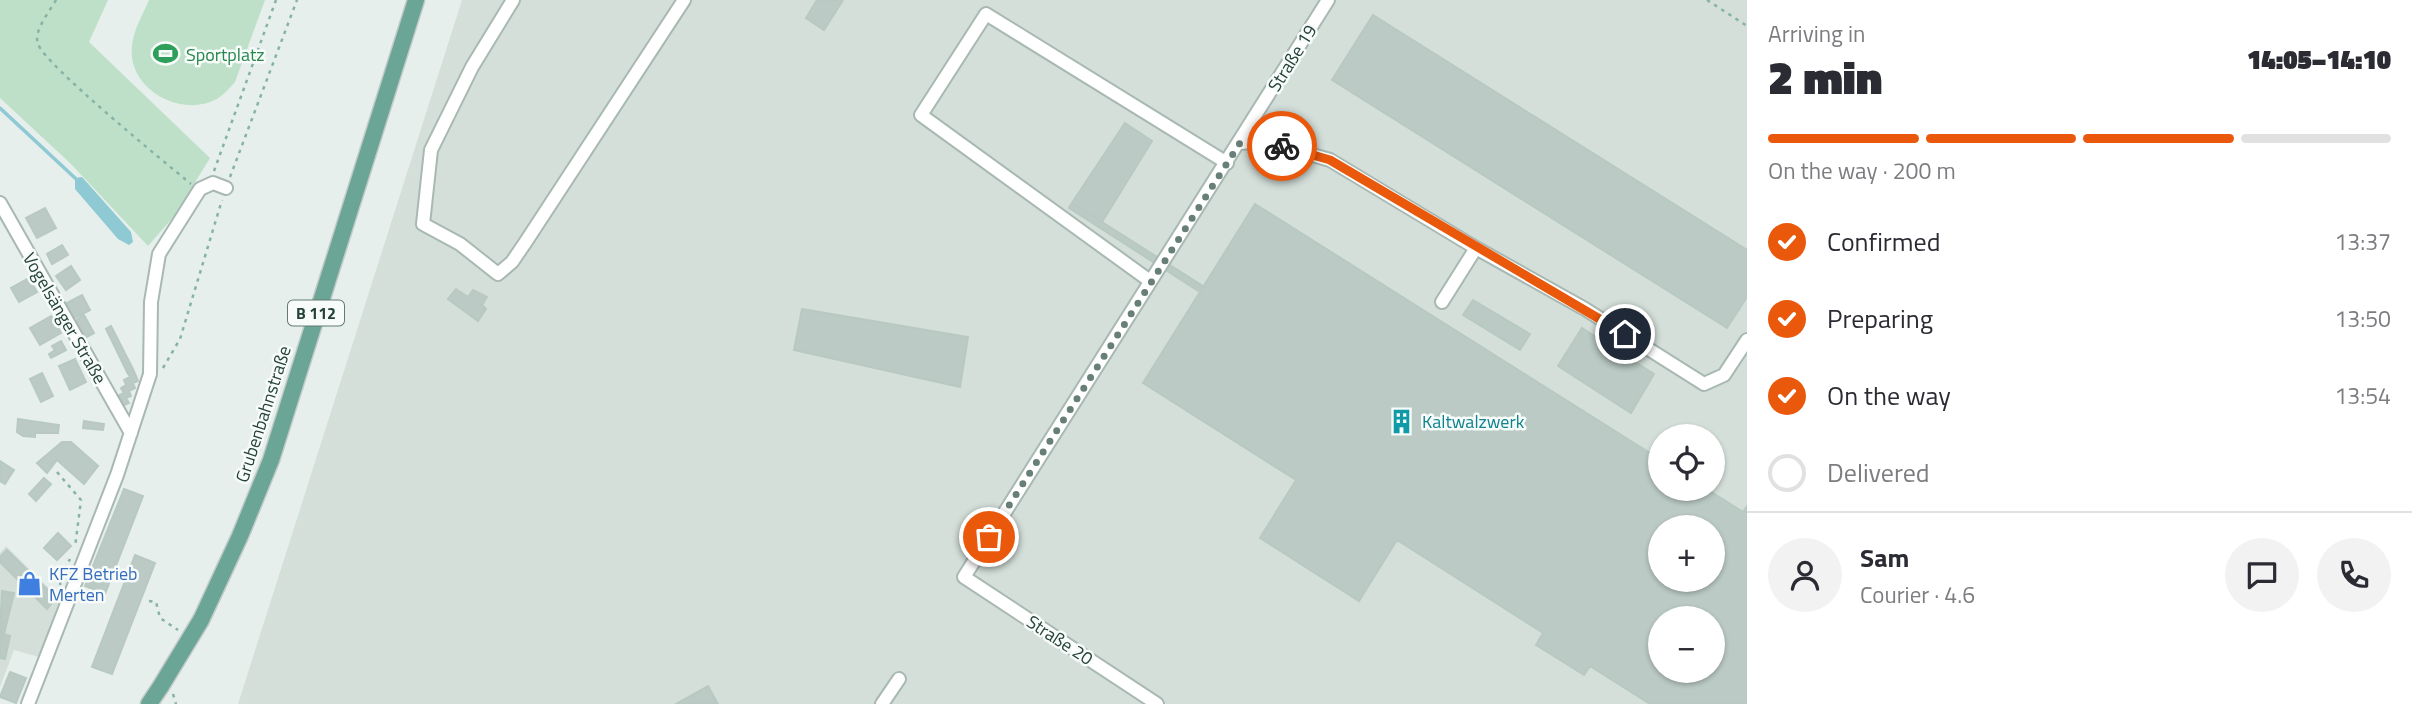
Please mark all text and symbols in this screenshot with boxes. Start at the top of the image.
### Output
text: Arriving in [1768,16,1865,51]
street label: Straße 19 [1261,19,1323,97]
sports icon: Sportplatz [152,40,180,68]
text: 14:05–14:10 [2247,40,2391,79]
place label: Sportplatz [186,41,264,68]
text: 2 min [1768,42,1882,112]
courier [1247,111,1317,181]
icon: bike [1263,127,1301,165]
text: On the way · 200 m [1768,153,1956,188]
text: Confirmed [1827,222,1941,261]
icon: check [1768,223,1806,261]
text: 13:37 [2334,224,2391,259]
street label: Vogelsänger Straße [16,247,114,389]
text: Preparing [1827,299,1933,338]
road number: B 112 [288,300,344,326]
icon: check [1768,300,1806,338]
text: 13:50 [2334,301,2391,336]
pin [1595,304,1655,364]
icon: home [1606,315,1644,353]
street label: Grubenbahnstraße [228,342,298,486]
text: On the way [1827,376,1951,415]
icon: check [1768,377,1806,415]
text: 13:54 [2334,378,2391,413]
building icon: Kaltwalzwerk [1388,407,1416,435]
place label: Kaltwalzwerk [1422,408,1525,435]
map controls [1648,424,1725,683]
button: locate [1648,424,1725,501]
text: Delivered [1827,453,1930,492]
pin [959,507,1019,567]
button: + [1648,515,1725,592]
icon: bag [970,518,1008,556]
button: person [1768,538,1842,612]
text: Sam [1860,538,1909,577]
button: chat [2225,538,2299,612]
button: phone [2317,538,2391,612]
place label: KFZ Betrieb Merten [49,560,138,608]
shop icon: KFZ Betrieb Merten [15,569,43,597]
text: Courier · 4.6 [1860,577,1975,612]
button: − [1648,606,1725,683]
street label: Straße 20 [1021,608,1099,672]

